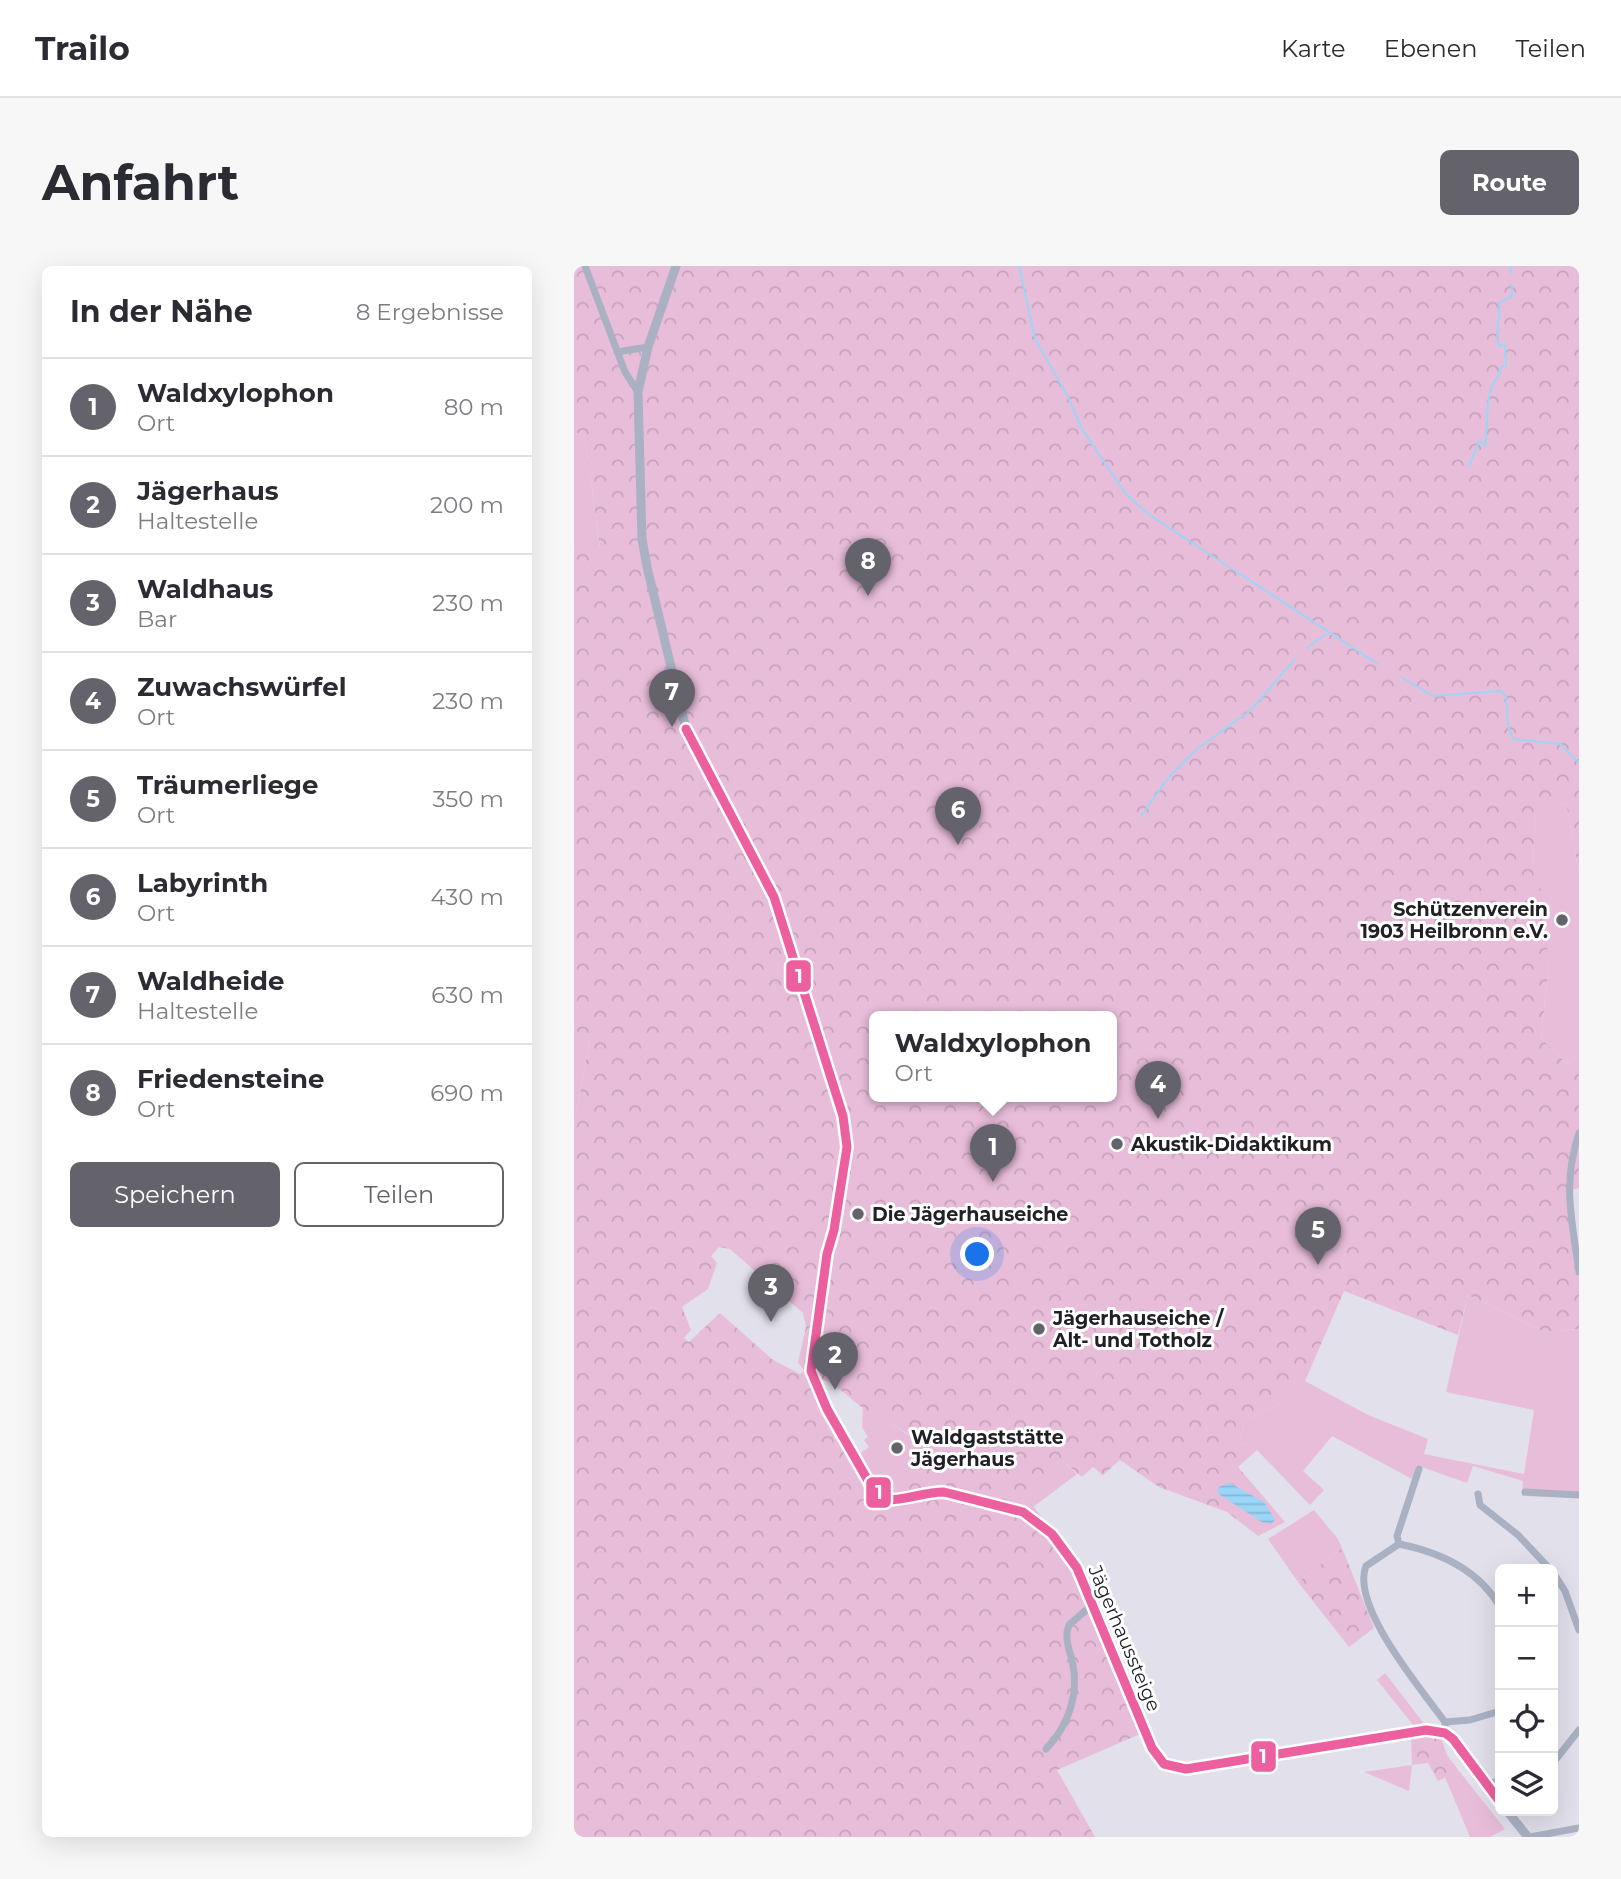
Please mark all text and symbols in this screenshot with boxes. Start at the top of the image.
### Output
text: Trailo [35,28,130,68]
text: Karte [1281,34,1346,63]
text: Ebenen [1384,34,1477,63]
text: Teilen [1515,34,1586,63]
button: Route [1440,150,1579,215]
text: Anfahrt [42,153,239,212]
text: In der Nähe [70,293,253,330]
text: 8 Ergebnisse [356,298,504,326]
text: Waldxylophon [137,377,334,409]
text: 1 [88,393,98,421]
text: 80 m [444,393,504,421]
text: Ort [137,409,175,437]
text: Jägerhaus [137,475,279,507]
text: 2 [86,491,100,519]
text: 200 m [430,491,504,519]
text: Haltestelle [137,507,258,535]
pin: 8 [845,538,891,596]
text: Waldhaus [137,573,273,605]
text: 3 [86,589,100,617]
text: 230 m [432,589,504,617]
text: Bar [137,605,177,633]
pin: 7 [649,669,695,727]
text: Zuwachswürfel [137,671,347,703]
text: 4 [85,687,101,715]
text: 230 m [432,687,504,715]
text: Ort [137,703,175,731]
text: Träumerliege [137,769,318,801]
text: 5 [86,785,100,813]
text: 350 m [433,785,504,813]
pin: 6 [935,787,981,845]
text: Ort [137,801,175,829]
text: Labyrinth [137,867,268,899]
text: 6 [86,883,100,911]
text: 430 m [431,883,504,911]
place label: Schützenverein 1903 Heilbronn e.V. [1360,898,1548,943]
text: Ort [137,899,175,927]
marker: Schützenverein 1903 Heilbronn e.V. [1554,912,1570,928]
line badge: 1 [785,959,812,993]
text: Waldheide [137,965,284,997]
text: 1 [795,965,803,988]
text: 7 [86,981,100,1009]
text: 630 m [431,981,504,1009]
text: Haltestelle [137,997,258,1025]
popup [869,1011,1117,1102]
text: Waldxylophon [895,1027,1091,1059]
text: Ort [895,1059,933,1087]
pin: 4 [1135,1061,1181,1119]
text: Friedensteine [137,1063,324,1095]
text: 8 [85,1079,101,1107]
text: 690 m [430,1079,504,1107]
text: Ort [137,1095,175,1123]
pin: 1 [970,1124,1016,1182]
place label: Akustik-Didaktikum [1130,1133,1332,1156]
marker: Akustik-Didaktikum [1109,1136,1125,1152]
button: Speichern [70,1162,280,1227]
button: Teilen [294,1162,504,1227]
place label: Die Jägerhauseiche [872,1203,1068,1226]
marker: Die Jägerhauseiche [850,1206,866,1222]
pin: 5 [1295,1207,1341,1265]
your location [960,1237,994,1271]
pin: 3 [748,1264,794,1322]
place label: Jägerhauseiche / Alt- und Totholz [1052,1307,1225,1352]
marker: Jägerhauseiche / Alt- und Totholz [1031,1321,1047,1337]
pin: 2 [812,1332,858,1390]
place label: Waldgaststätte Jägerhaus [910,1426,1064,1471]
marker: Waldgaststätte Jägerhaus [889,1440,905,1456]
line badge: 1 [865,1476,892,1509]
text: 1 [875,1481,883,1504]
street label: Jägerhaussteige [1083,1561,1166,1715]
map controls [1495,1564,1558,1816]
button: + [1495,1564,1558,1627]
button: − [1495,1627,1558,1690]
button: locate [1495,1690,1558,1753]
line badge: 1 [1250,1740,1277,1773]
text: 1 [1259,1745,1267,1768]
button: layers [1495,1753,1558,1816]

